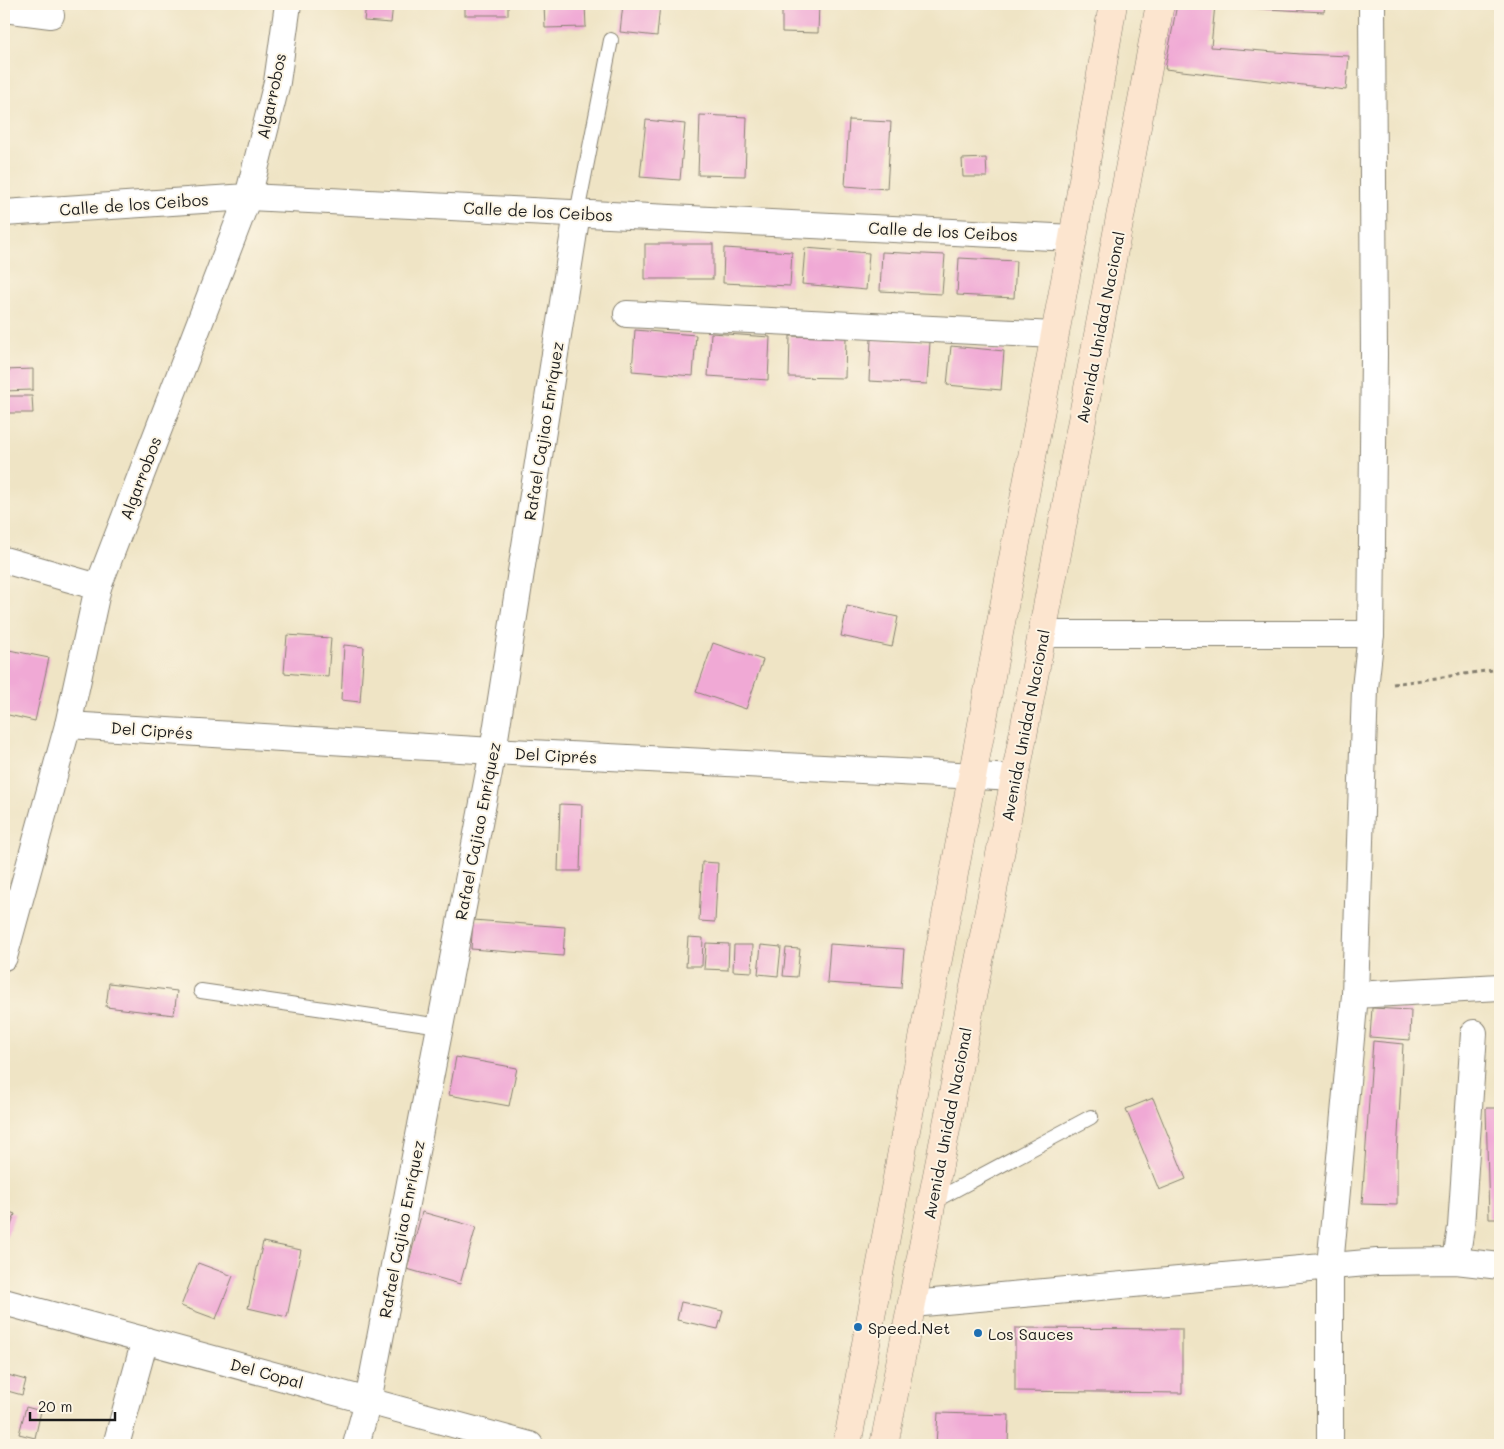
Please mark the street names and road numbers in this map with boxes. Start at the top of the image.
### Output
street label: Algarrobos [252,51,290,141]
street label: Calle de los Ceibos [59,188,209,220]
street label: Calle de los Ceibos [463,197,613,225]
street label: Calle de los Ceibos [868,217,1018,245]
street label: Avenida Unidad Nacional [1071,229,1129,425]
street label: Rafael Cajiao Enríquez [519,340,568,522]
street label: Algarrobos [115,433,165,523]
street label: Avenida Unidad Nacional [996,627,1054,823]
street label: Del Ciprés [110,717,194,743]
street label: Rafael Cajiao Enríquez [449,740,505,922]
street label: Del Ciprés [514,742,598,768]
street label: Avenida Unidad Nacional [918,1025,976,1221]
street label: Rafael Cajiao Enríquez [373,1138,429,1320]
street label: Del Copal [228,1353,306,1393]

